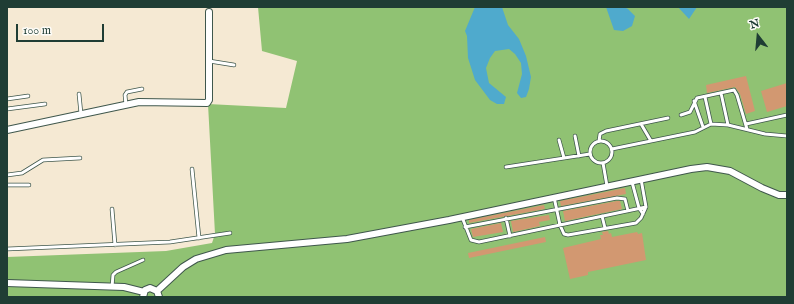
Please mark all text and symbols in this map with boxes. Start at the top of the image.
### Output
scale bar [18,16,106,42]
north arrow [738,16,778,56]
text: N [748,16,761,33]
text: 100 m [23,23,51,38]

